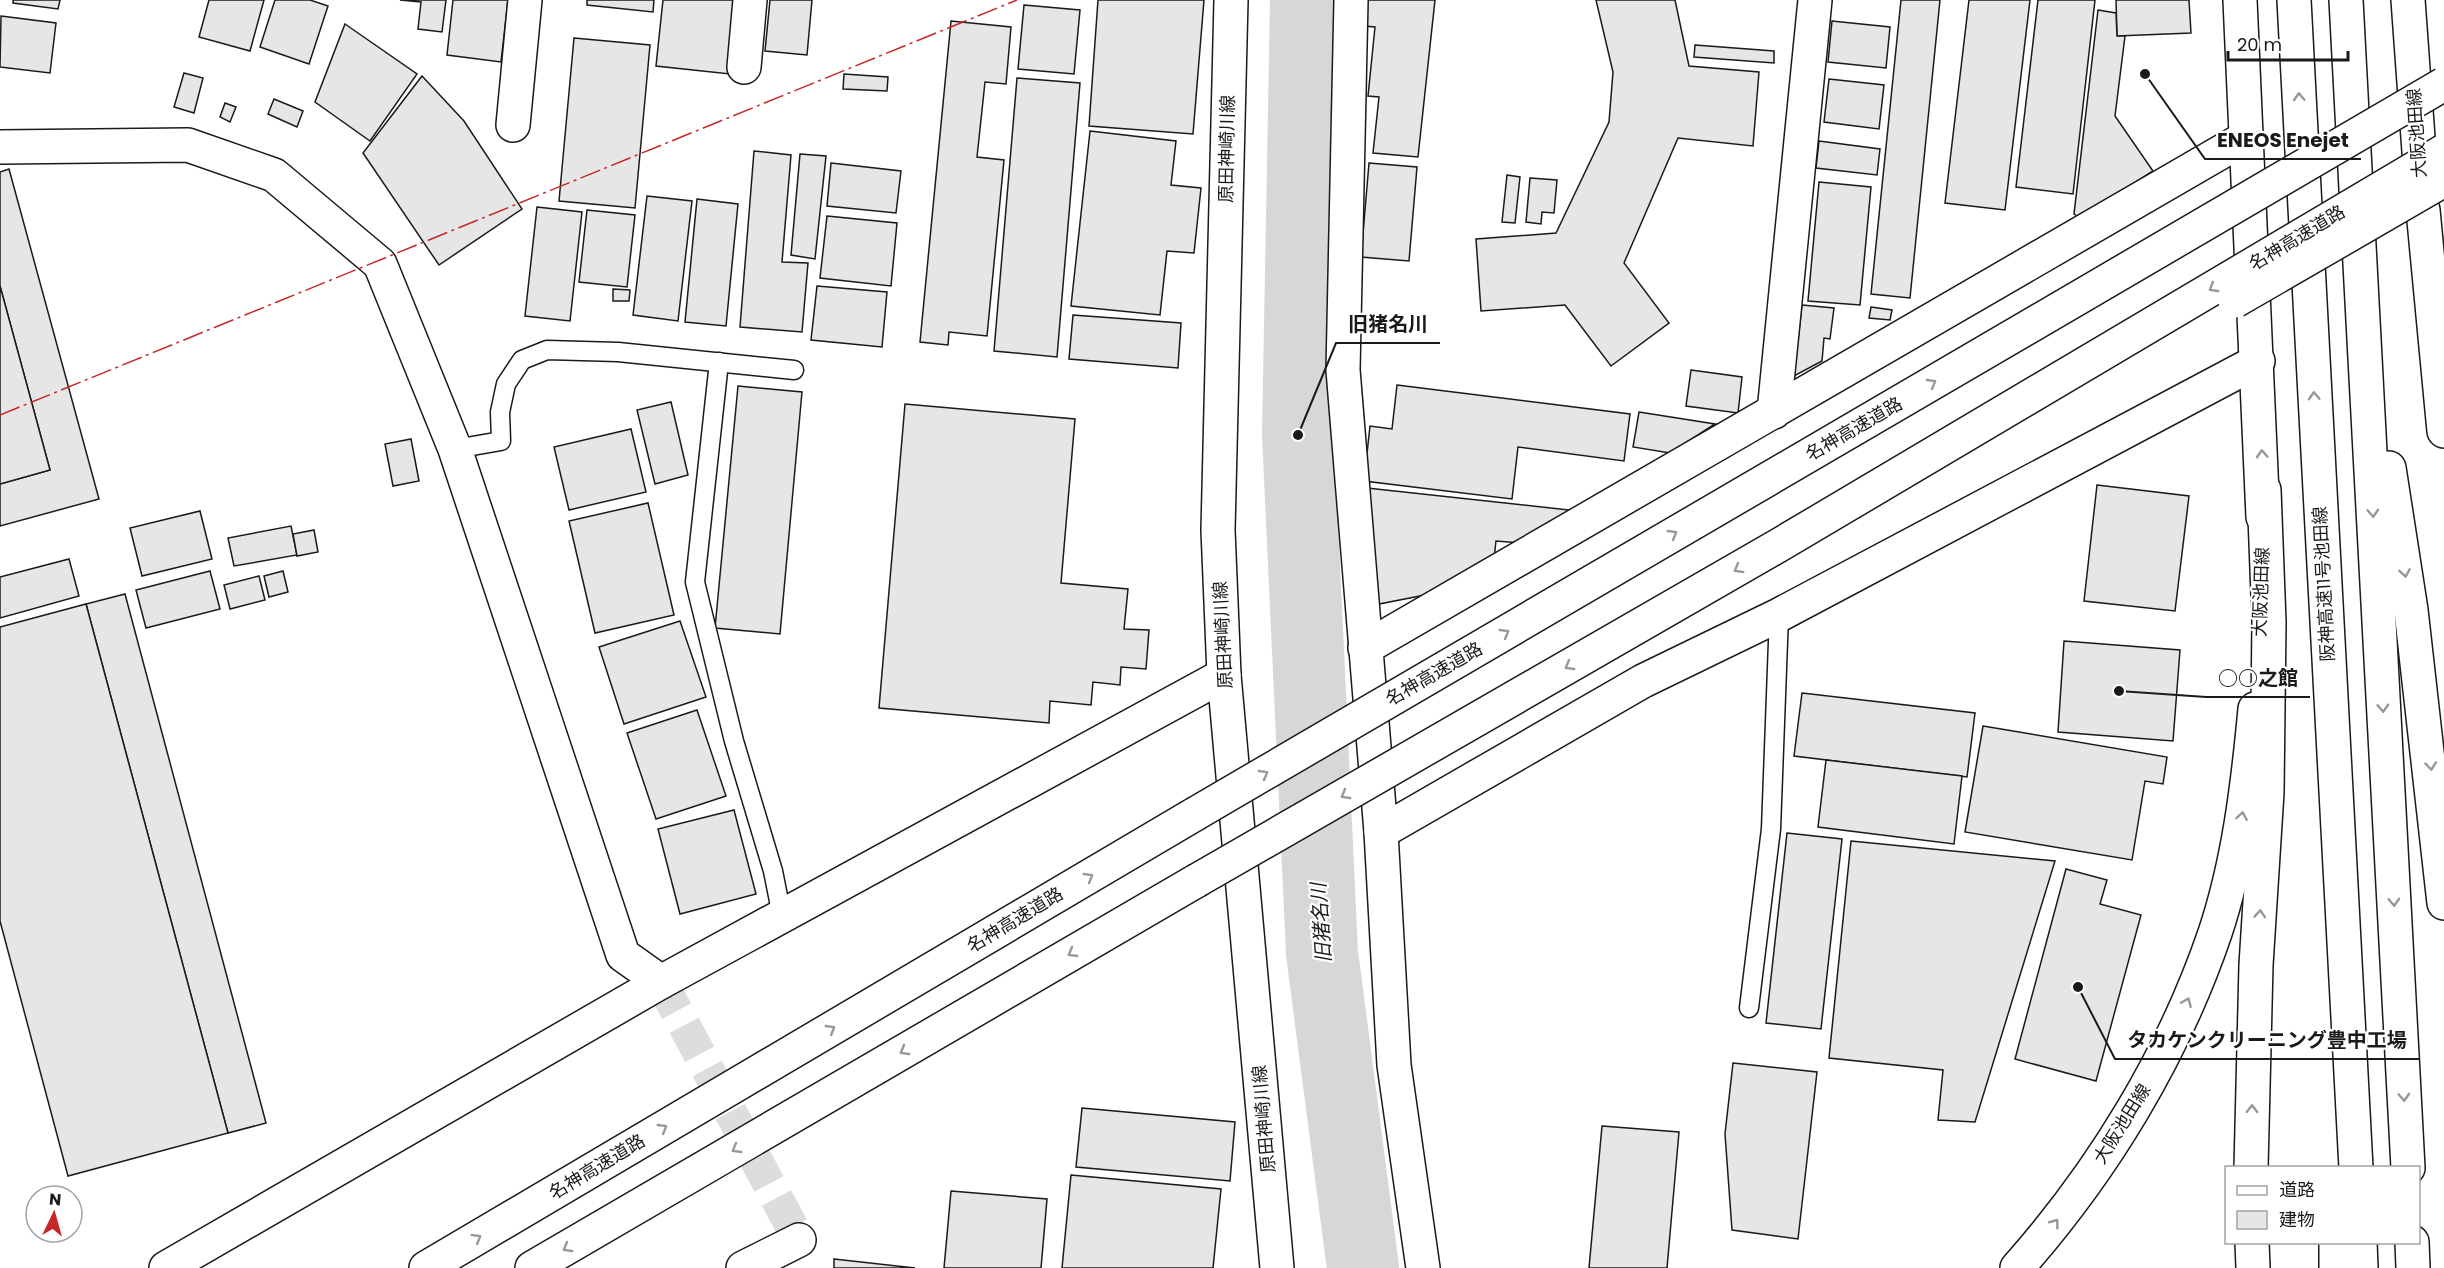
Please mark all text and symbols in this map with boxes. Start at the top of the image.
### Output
scale bar [2228,24,2348,62]
text: 20 m [2237,32,2282,57]
street label: 大阪池田線 [2401,87,2432,179]
one-way arrow [2292,92,2305,101]
street label: 原田神崎川線 [1213,95,1240,203]
callout: ENEOS Enejet [2205,121,2361,159]
text: ENEOS Enejet [2217,126,2349,154]
street label: 名神高速道路 [2244,199,2349,276]
one-way arrow [2209,281,2219,292]
callout: 旧猪名川 [1336,305,1440,343]
text: 旧猪名川 [1348,310,1428,338]
one-way arrow [1926,379,1936,390]
street label: 名神高速道路 [1801,391,1907,466]
one-way arrow [2308,392,2321,401]
one-way arrow [2256,450,2269,459]
street label: 阪神高速11号池田線 [2307,506,2340,662]
one-way arrow [2366,508,2379,517]
one-way arrow [1667,530,1677,542]
street label: 大阪池田線 [2246,547,2275,637]
one-way arrow [1734,562,1744,573]
one-way arrow [2399,568,2411,577]
street label: 原田神崎川線 [1207,580,1238,690]
one-way arrow [1499,629,1509,640]
street label: 名神高速道路 [1381,636,1487,711]
one-way arrow [1565,659,1575,670]
callout: ○○之館 [2206,659,2310,697]
text: ○○之館 [2218,664,2298,692]
one-way arrow [2377,703,2390,712]
one-way arrow [2424,761,2436,771]
one-way arrow [1258,769,1268,781]
one-way arrow [1341,788,1351,799]
one-way arrow [2236,811,2248,821]
one-way arrow [1083,872,1093,884]
water label: 旧猪名川 [1304,880,1338,964]
street label: 名神高速道路 [962,881,1067,958]
one-way arrow [2387,898,2400,907]
one-way arrow [2253,910,2266,919]
one-way arrow [1068,945,1079,957]
one-way arrow [2180,998,2192,1009]
callout: タカケンクリーニング豊中工場 [2115,1021,2419,1059]
one-way arrow [824,1025,835,1037]
text: タカケンクリーニング豊中工場 [2127,1026,2407,1054]
one-way arrow [900,1044,910,1055]
street label: 原田神崎川線 [1246,1064,1281,1174]
street label: 大阪池田線 [2087,1079,2156,1169]
one-way arrow [2397,1092,2410,1101]
one-way arrow [2246,1105,2258,1114]
one-way arrow [657,1124,667,1136]
street label: 名神高速道路 [544,1128,649,1205]
one-way arrow [732,1142,742,1154]
legend [2225,1166,2420,1244]
text: 道路 [2279,1177,2315,1202]
north arrow [24,1184,84,1244]
text: N [48,1188,62,1212]
text: 建物 [2279,1207,2315,1232]
one-way arrow [2047,1219,2058,1230]
one-way arrow [471,1234,481,1246]
one-way arrow [563,1240,573,1252]

